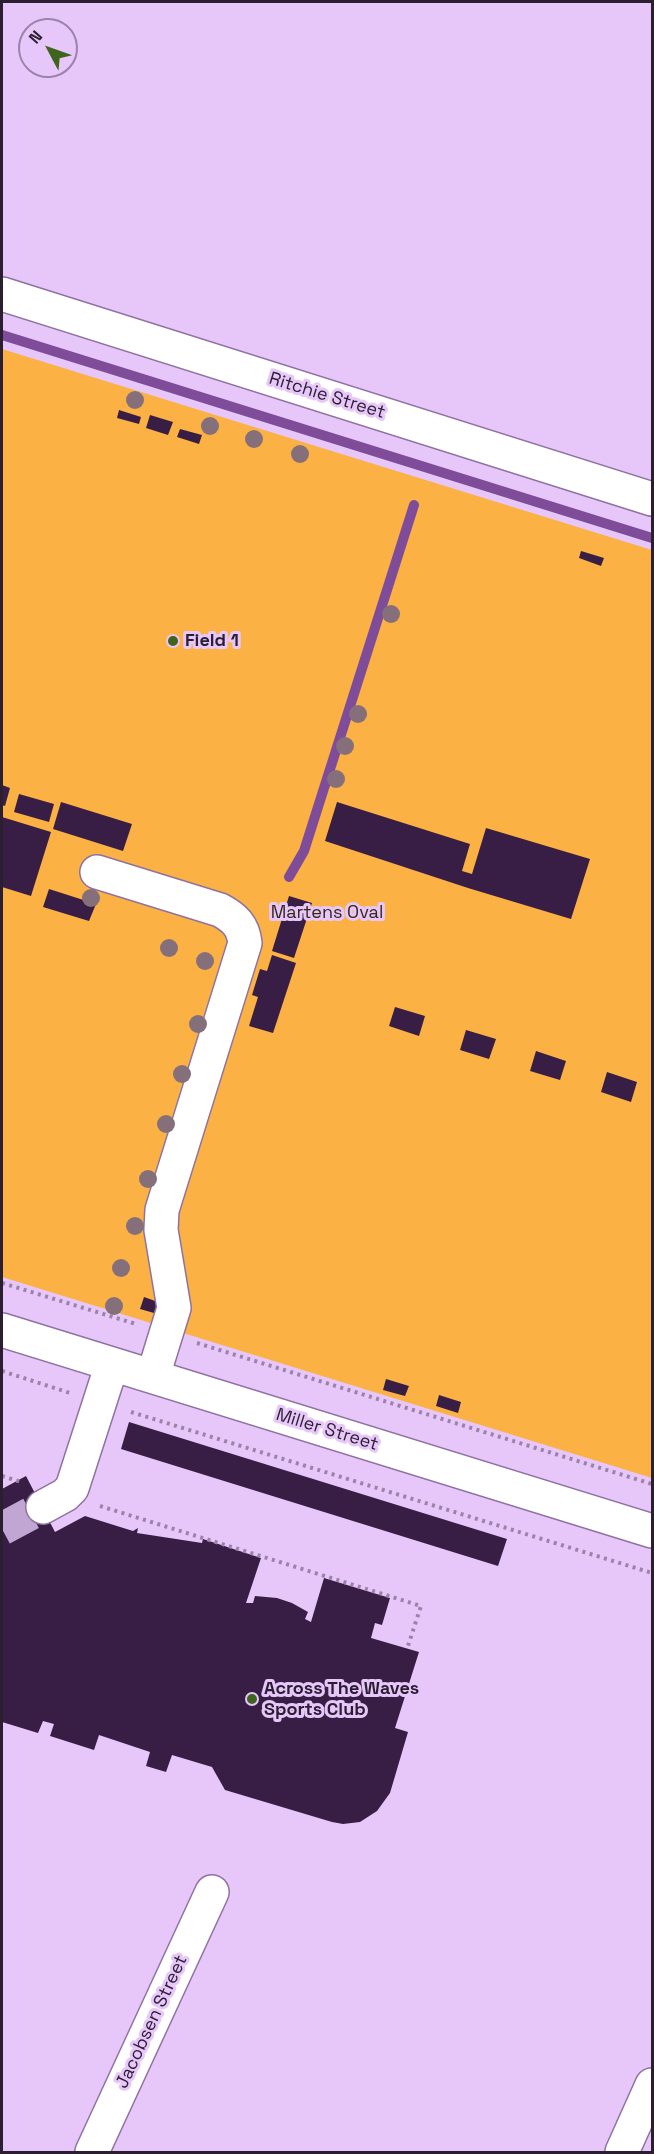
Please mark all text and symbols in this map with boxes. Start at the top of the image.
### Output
north arrow [18,18,78,78]
text: N [24,26,47,48]
street label: Ritchie Street [266,368,388,424]
place label: Field 1 [185,630,239,652]
marker: Field 1 [166,634,180,648]
park label: Martens Oval [271,902,383,924]
street label: Miller Street [273,1404,381,1456]
place label: Across The Waves Sports Club [264,1678,419,1720]
marker: Across The Waves Sports Club [245,1692,259,1706]
street label: Jacobsen Street [112,1952,192,2092]

